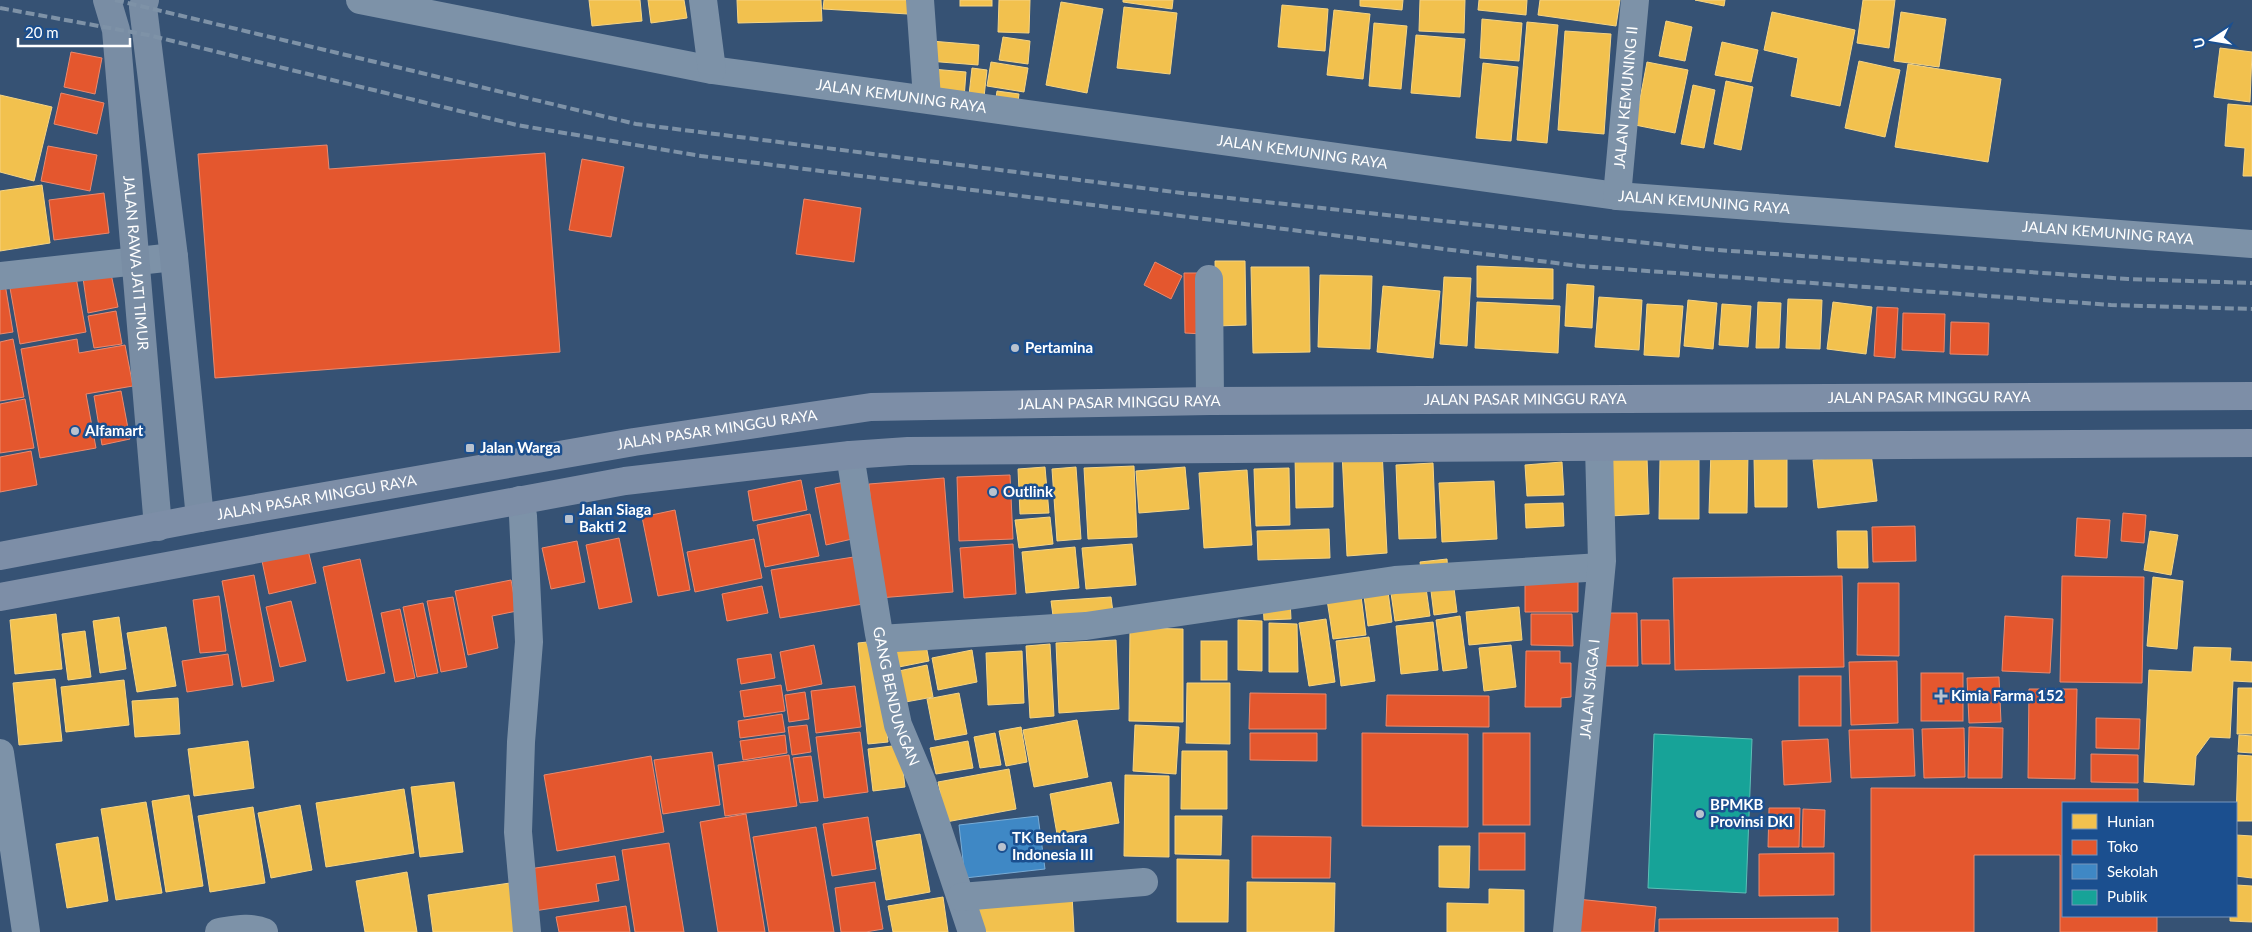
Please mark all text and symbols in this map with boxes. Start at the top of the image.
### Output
scale bar [18,15,130,47]
north arrow [2187,15,2237,65]
text: 20 m [25,23,59,41]
street label: JALAN KEMUNING II [1610,25,1641,170]
text: U [2189,36,2208,50]
street label: JALAN KEMUNING RAYA [815,75,989,116]
street label: JALAN KEMUNING RAYA [1216,130,1390,172]
street label: JALAN RAWA JATI TIMUR [120,175,153,352]
street label: JALAN KEMUNING RAYA [1618,186,1791,217]
street label: JALAN KEMUNING RAYA [2022,217,2195,248]
place label: Pertamina [1025,338,1093,356]
marker: Pertamina [1009,342,1021,354]
street label: JALAN PASAR MINGGU RAYA [1828,387,2031,406]
street label: JALAN PASAR MINGGU RAYA [1424,389,1627,408]
street label: JALAN PASAR MINGGU RAYA [1018,391,1221,412]
street label: JALAN PASAR MINGGU RAYA [615,405,819,453]
place label: Alfamart [84,421,144,439]
marker: Alfamart [69,425,81,437]
place label: Jalan Warga [480,438,561,456]
marker: Jalan Warga [464,442,476,454]
street label: JALAN PASAR MINGGU RAYA [215,470,419,523]
place label: Outlink [1003,482,1054,500]
marker: Outlink [987,486,999,498]
place label: Jalan Siaga Bakti 2 [579,500,651,535]
marker: Jalan Siaga Bakti 2 [563,513,575,525]
street label: GANG BENDUNGAN [870,625,924,768]
street label: JALAN SIAGA I [1575,638,1603,740]
place label: Kimia Farma 152 [1951,686,2064,704]
marker: Kimia Farma 152 [1935,690,1947,702]
place label: BPMKB Provinsi DKI [1710,795,1793,830]
legend [2062,802,2237,917]
marker: BPMKB Provinsi DKI [1694,808,1706,820]
text: Hunian [2107,812,2154,830]
place label: TK Bentara Indonesia III [1012,828,1093,863]
text: Toko [2107,837,2138,855]
marker: TK Bentara Indonesia III [996,841,1008,853]
text: Sekolah [2107,862,2158,880]
text: Publik [2107,887,2148,905]

